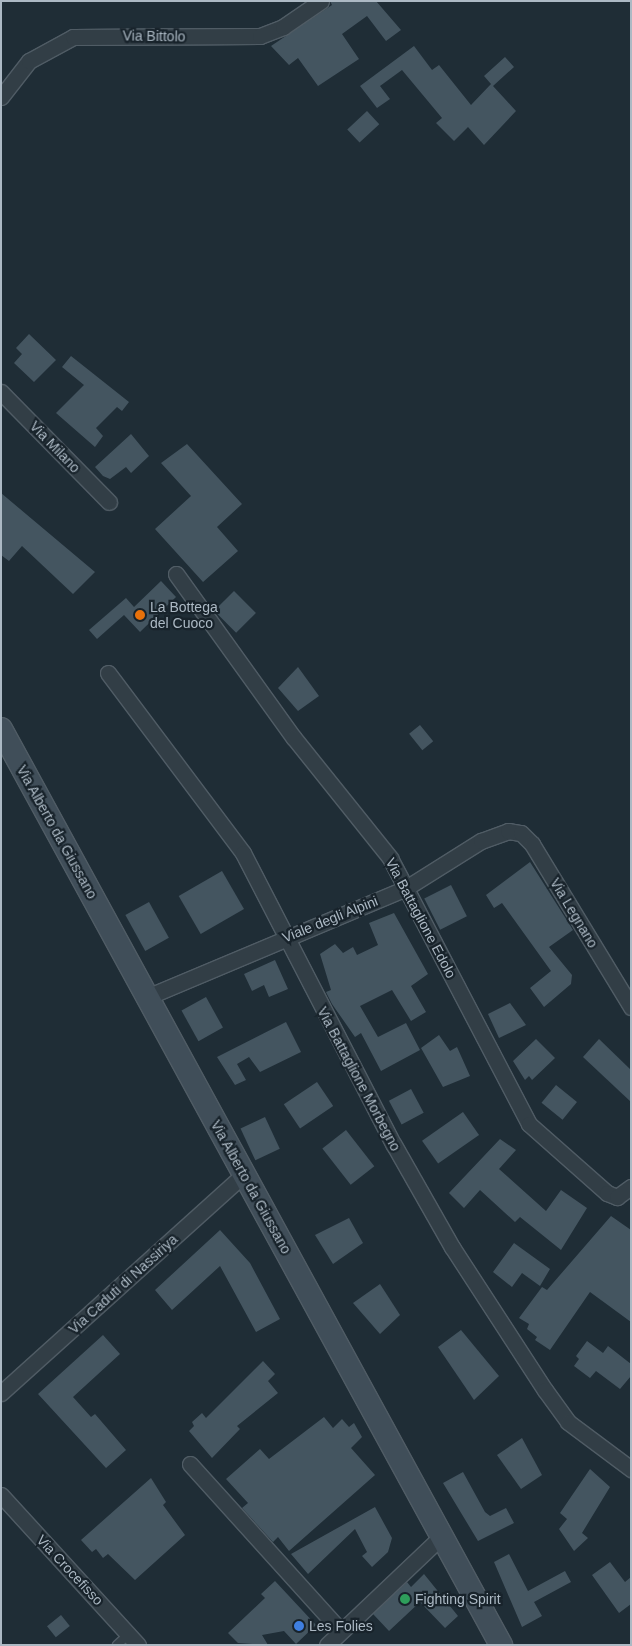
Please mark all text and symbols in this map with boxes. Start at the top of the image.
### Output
street label: Via Bittolo [122,27,186,45]
street label: Via Milano [26,418,84,476]
place label: La Bottega del Cuoco [150,599,218,632]
marker: La Bottega del Cuoco [134,609,146,621]
street label: Via Alberto da Giussano [13,762,101,902]
street label: Via Battaglione Edolo [382,855,460,981]
street label: Via Legnano [547,875,601,951]
street label: Viale degli Alpini [279,892,381,946]
street label: Via Battaglione Morbegno [314,1004,404,1154]
street label: Via Alberto da Giussano [207,1117,295,1257]
street label: Via Caduti di Nassiriya [65,1231,181,1337]
street label: Via Crocefisso [33,1531,107,1609]
place label: Fighting Spirit [415,1591,501,1607]
marker: Fighting Spirit [399,1593,411,1605]
place label: Les Folies [309,1618,373,1634]
marker: Les Folies [293,1620,305,1632]

